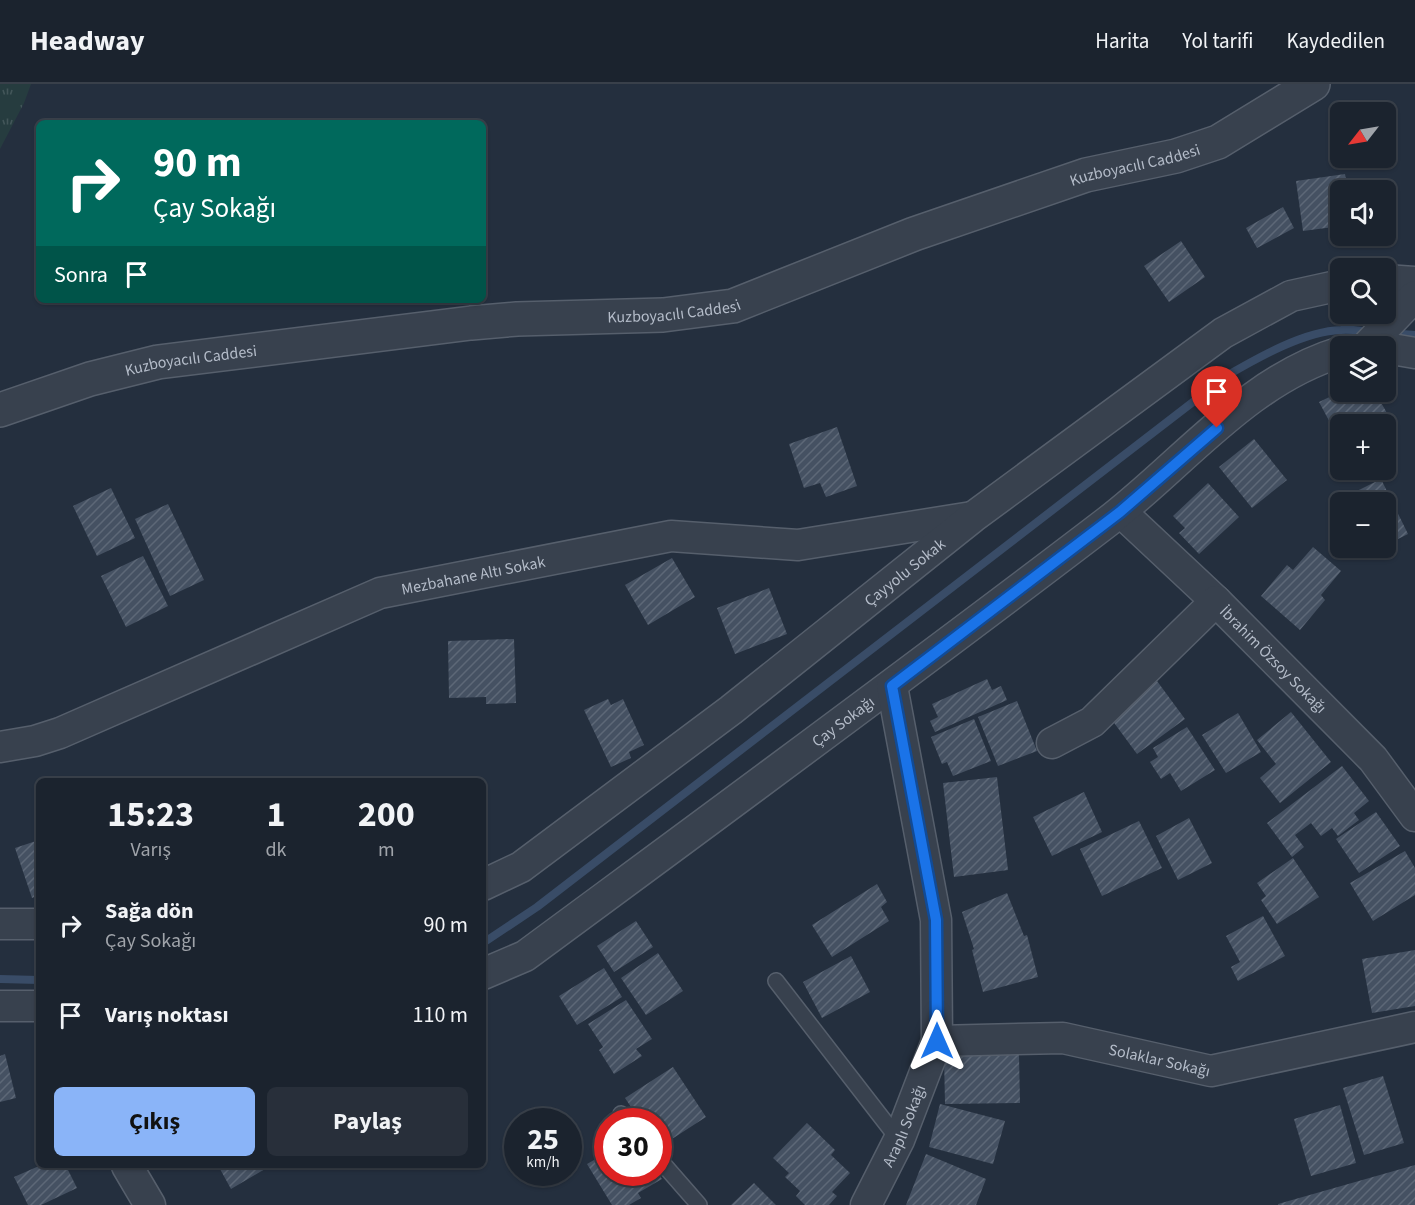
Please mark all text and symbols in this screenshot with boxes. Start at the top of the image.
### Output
text: Headway [30,21,145,61]
text: Harita [1095,26,1149,56]
text: Yol tarifi [1182,26,1253,56]
text: Kaydedilen [1286,26,1385,56]
north arrow [1330,102,1396,168]
map controls [1330,102,1396,558]
text: 90 m [153,133,242,193]
street label: Kuzboyacılı Caddesi [1067,139,1203,192]
icon: right [54,144,132,222]
button: sound [1330,180,1396,246]
text: Çay Sokağı [153,189,276,228]
icon: arrive [120,258,153,291]
button: search [1330,258,1396,324]
text: Sonra [54,259,108,291]
street label: Kuzboyacılı Caddesi [607,294,744,329]
button: layers [1330,336,1396,402]
street label: Kuzboyacılı Caddesi [123,340,258,382]
pin [1191,366,1242,428]
icon: arrive [1200,375,1233,408]
button: + [1330,414,1396,480]
button: − [1330,492,1396,558]
street label: Çayyolu Sokak [860,533,950,612]
street label: Mezbahane Altı Sokak [400,551,547,601]
street label: İbrahim Özsoy Sokağı [1214,601,1331,719]
street label: Çay Sokağı [808,691,879,752]
text: 15:23 [107,789,194,840]
text: 1 [266,789,285,840]
text: 200 [358,789,415,840]
text: Varış [131,836,171,864]
text: dk [265,836,286,864]
text: m [378,836,395,864]
text: Sağa dön [105,895,194,927]
icon: right [54,909,87,942]
text: 90 m [423,909,468,941]
text: Çay Sokağı [105,927,196,955]
icon: arrive [54,999,87,1032]
text: Varış noktası [105,999,229,1031]
text: 110 m [413,999,468,1031]
position arrow [905,1009,969,1073]
street label: Solaklar Sokağı [1107,1039,1212,1082]
street label: Araplı Sokağı [877,1082,931,1171]
button: Çıkış [54,1087,255,1156]
button: Paylaş [267,1087,468,1156]
speed limit sign: 30 [594,1108,672,1186]
text: 25 [527,1118,559,1161]
text: km/h [526,1152,560,1173]

